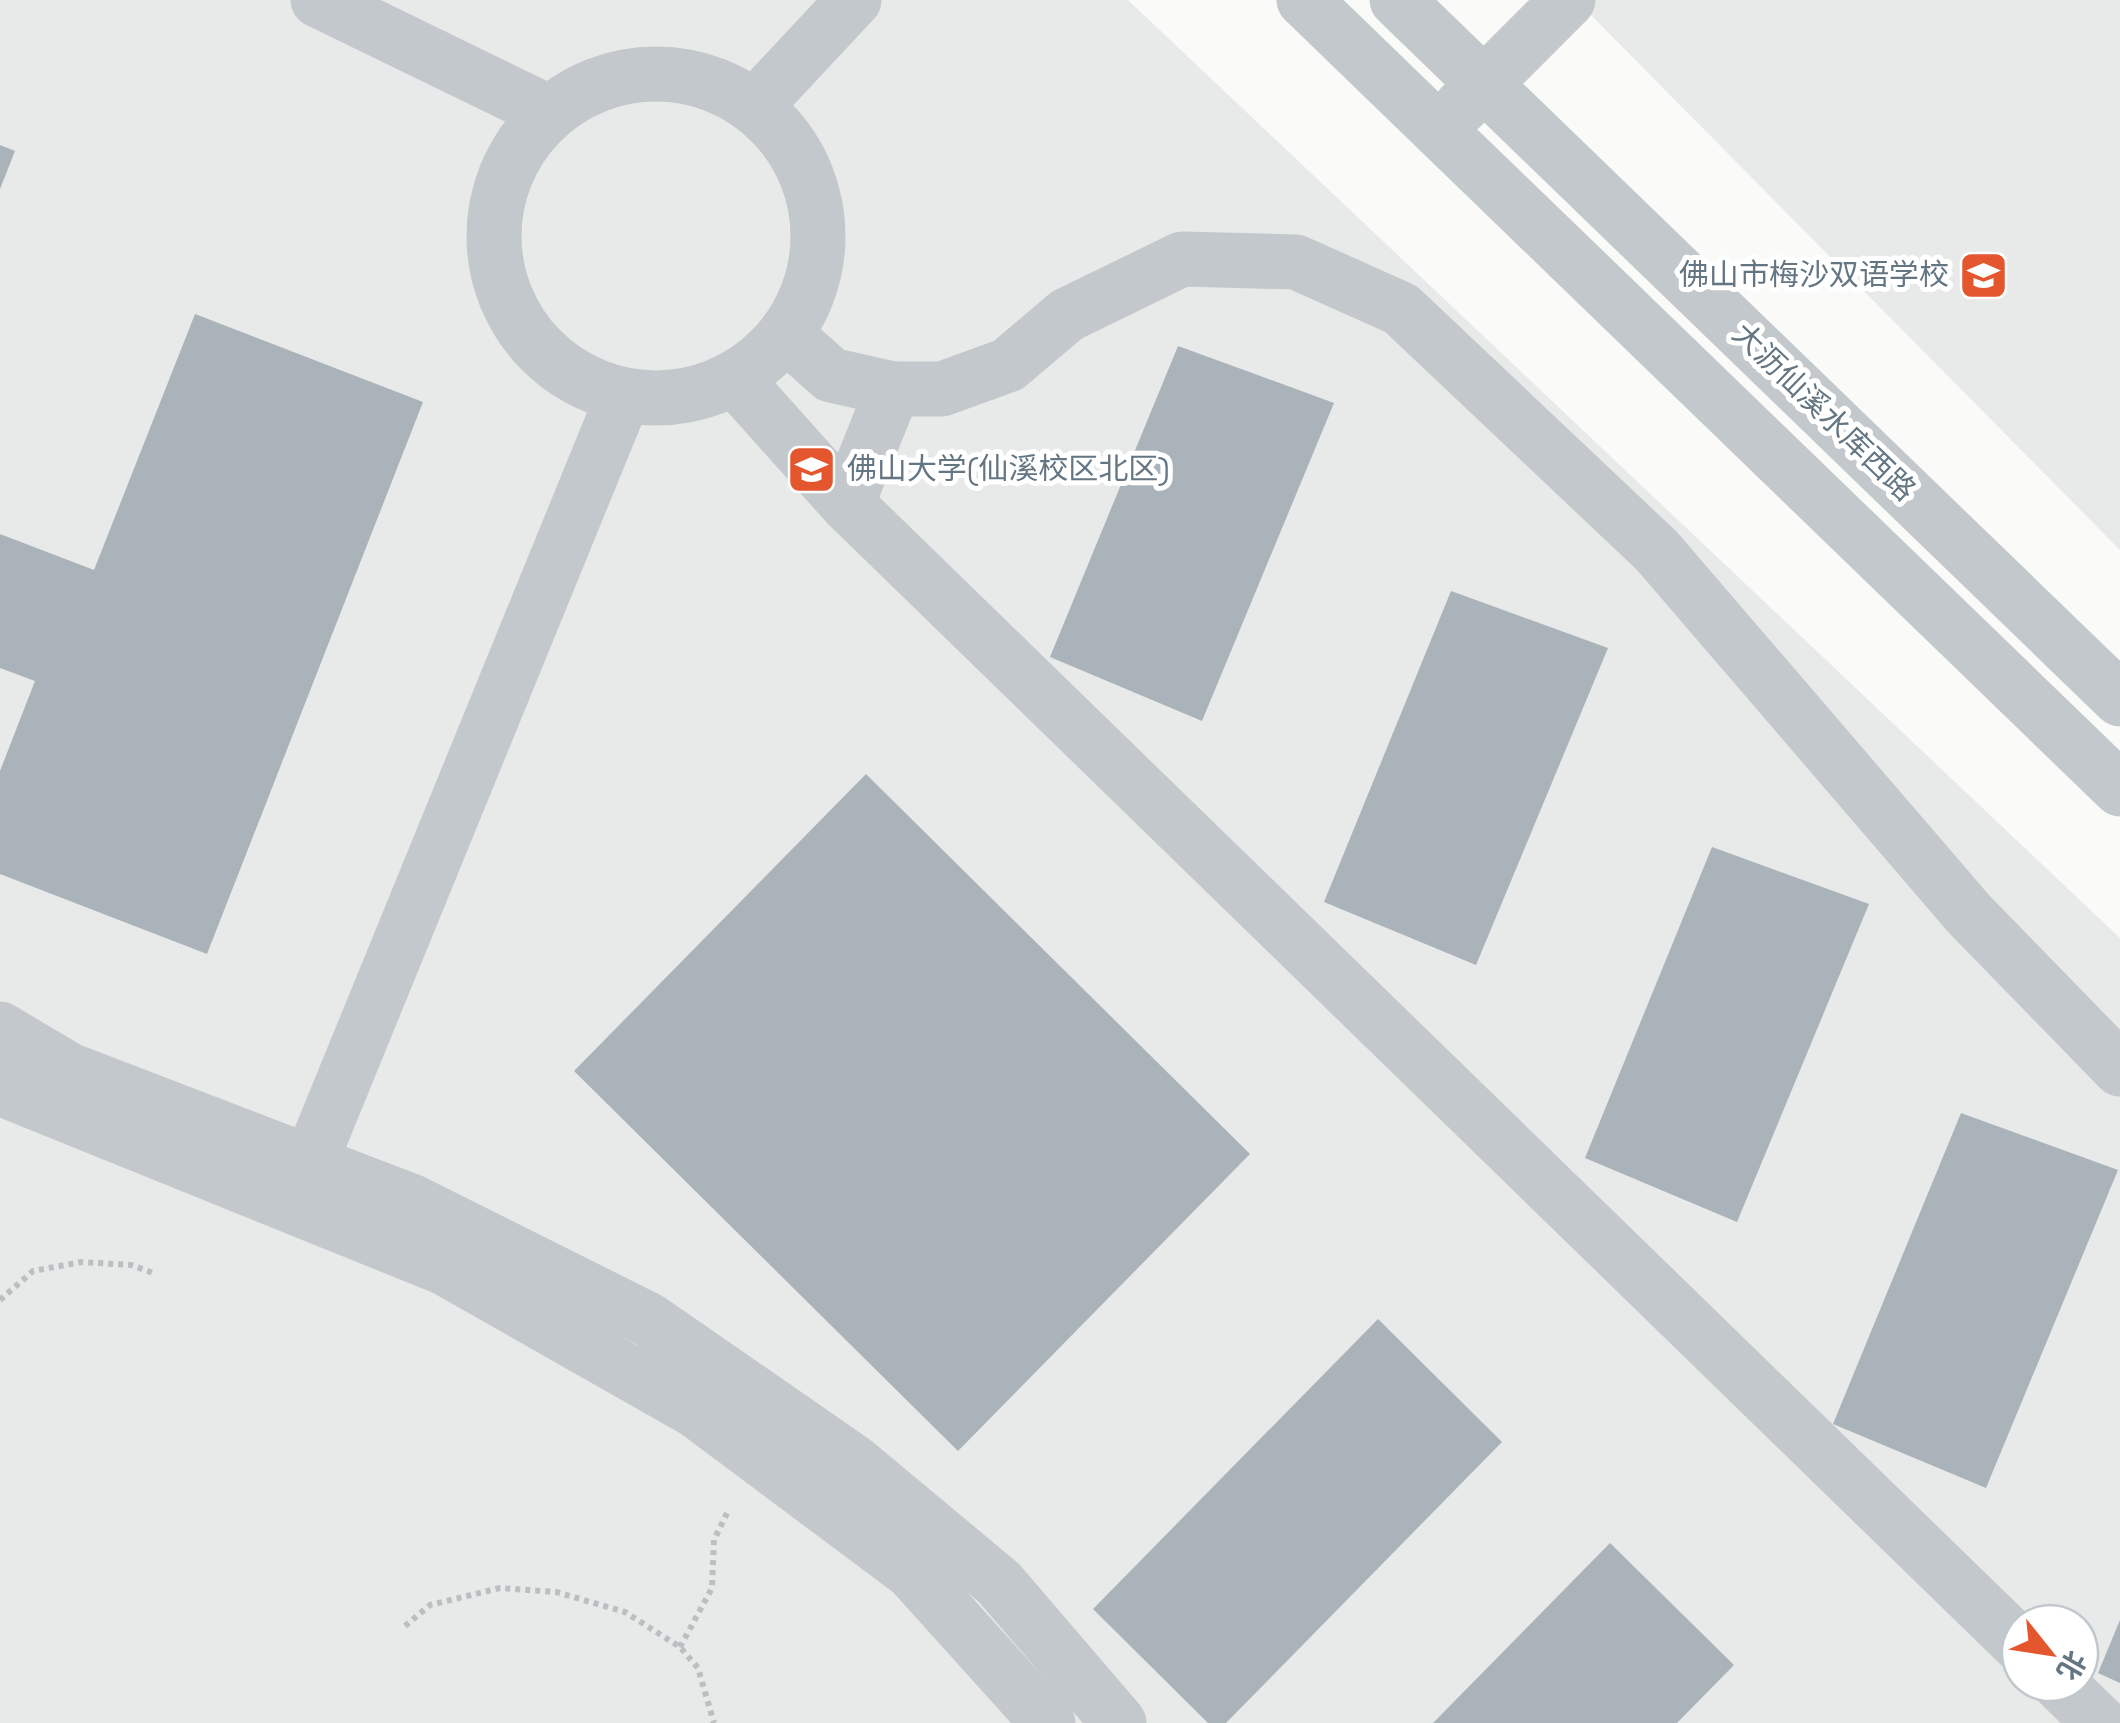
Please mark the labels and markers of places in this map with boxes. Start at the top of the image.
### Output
school or university icon: 佛山市梅沙双语学校 [1958,249,2010,301]
place label: 佛山市梅沙双语学校 [1679,255,1949,294]
school or university icon: 佛山大学(仙溪校区北区) [786,443,838,495]
place label: 佛山大学(仙溪校区北区) [847,449,1170,488]

